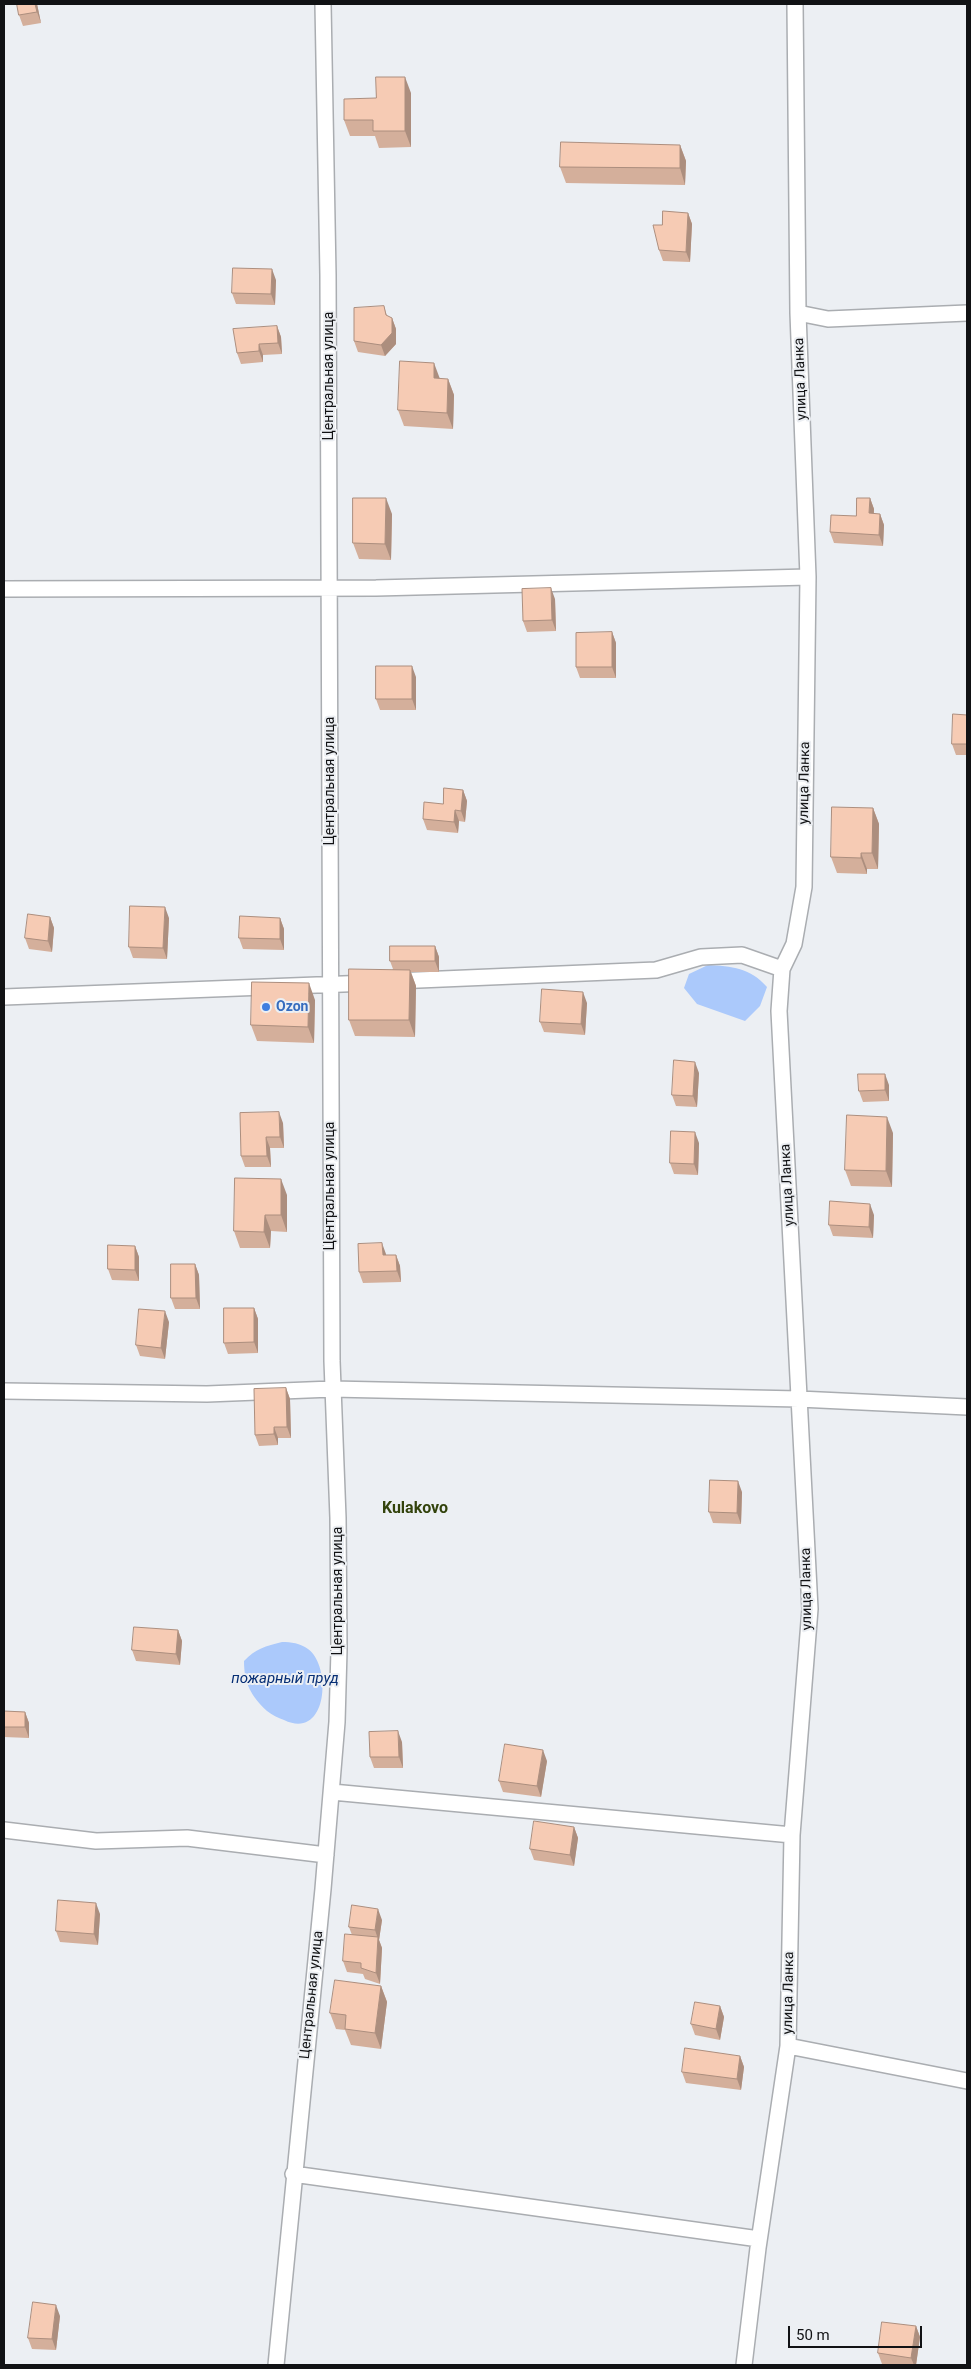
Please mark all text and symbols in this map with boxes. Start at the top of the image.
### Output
street label: Центральная улица [321,312,337,440]
street label: улица Ланка [791,337,811,421]
street label: Центральная улица [322,717,338,845]
street label: улица Ланка [796,742,814,824]
place label: Ozon [276,999,308,1015]
marker: Ozon [260,1001,272,1013]
street label: Центральная улица [322,1122,338,1250]
street label: улица Ланка [777,1143,799,1227]
district label: Kulakovo [382,1499,448,1519]
street label: Центральная улица [330,1527,346,1655]
street label: улица Ланка [798,1548,816,1630]
water label: пожарный пруд [231,1670,339,1688]
street label: Центральная улица [297,1930,327,2060]
street label: улица Ланка [780,1952,798,2034]
scale bar [791,2316,925,2348]
text: 50 m [796,2326,830,2344]

